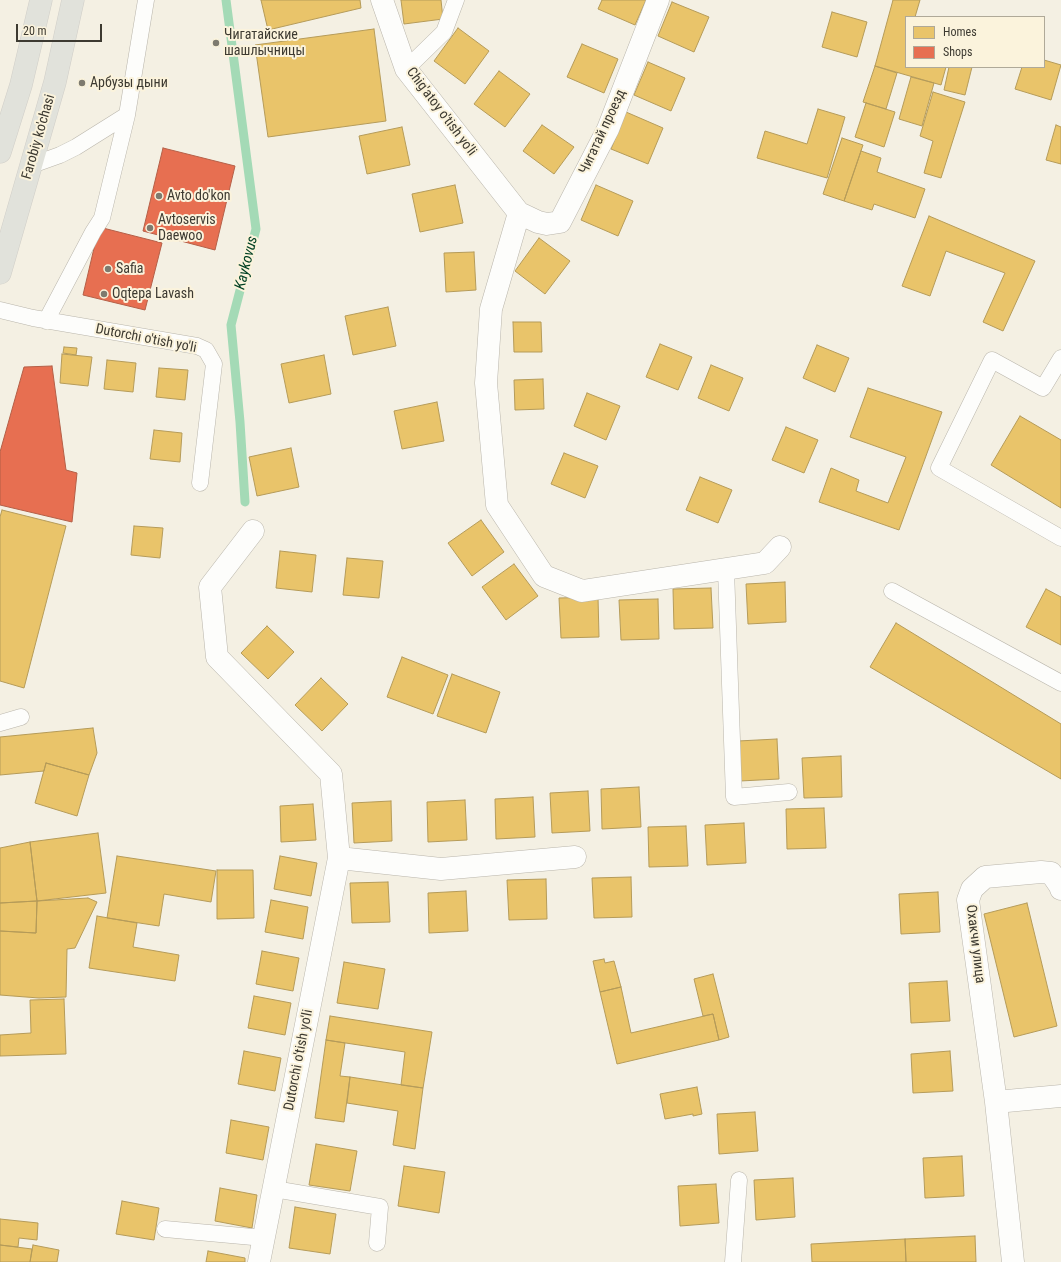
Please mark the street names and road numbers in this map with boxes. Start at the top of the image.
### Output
street label: Chig'atoy o'tish yo'li [402,64,480,160]
street label: Чигатай проезд [576,87,630,177]
street label: Farobiy ko'chasi [19,93,59,181]
street label: Dutorchi o'tish yo'li [94,321,198,357]
street label: Охакчи улица [962,904,988,984]
street label: Dutorchi o'tish yo'li [281,1008,317,1112]

